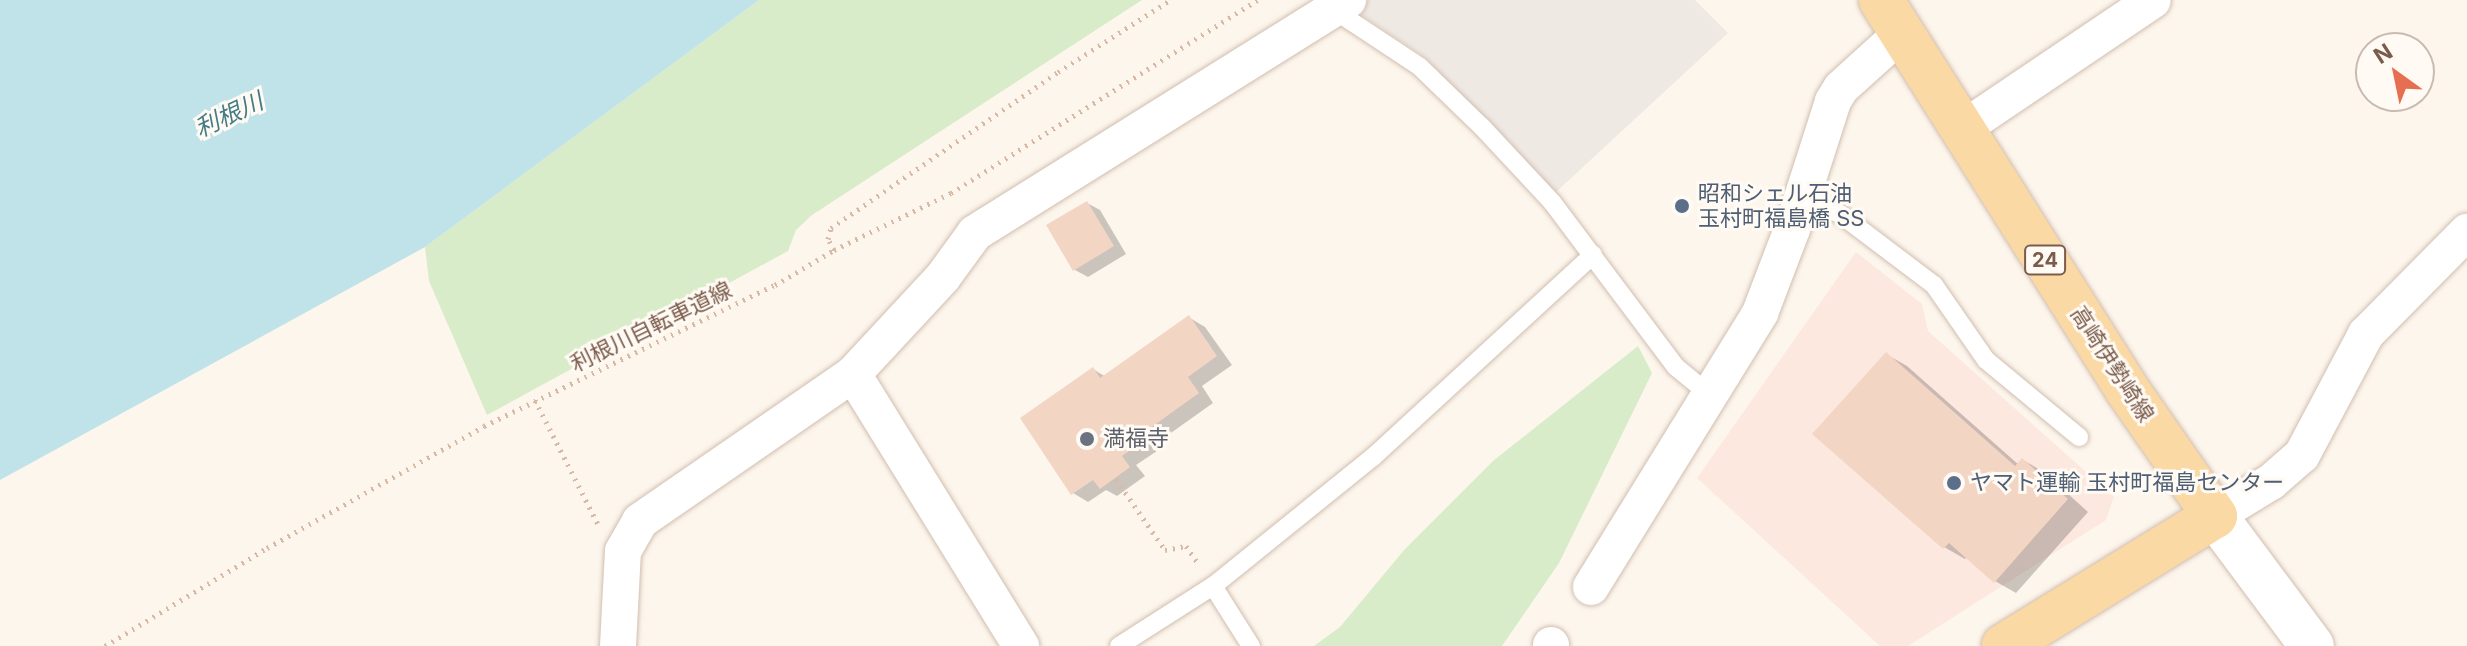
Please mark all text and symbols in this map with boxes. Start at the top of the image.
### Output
north arrow [2355,32,2435,112]
text: N [2369,38,2397,69]
water label: 利根川 [190,87,268,143]
place label: 昭和シェル石油 玉村町福島橋 SS [1698,180,1864,232]
marker: 昭和シェル石油 玉村町福島橋 SS [1673,197,1691,215]
road number: 24 [2023,244,2067,276]
street label: 利根川自転車道線 [566,277,736,377]
street label: 高崎伊勢崎線 [2065,301,2159,427]
place label: 満福寺 [1103,426,1169,452]
marker: 満福寺 [1078,430,1096,448]
place label: ヤマト運輸 玉村町福島センター [1970,470,2284,496]
marker: ヤマト運輸 玉村町福島センター [1945,474,1963,492]

